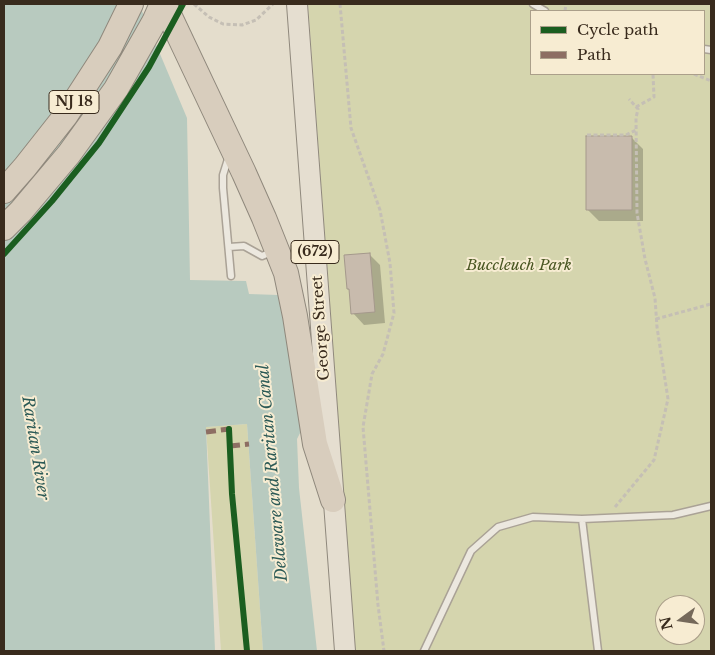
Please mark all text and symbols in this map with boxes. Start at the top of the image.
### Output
legend [530,10,705,75]
text: Cycle path [577,20,659,39]
text: Path [577,45,611,64]
road number: NJ 18 [49,90,99,114]
road number: (672) [291,240,339,264]
park label: Buccleuch Park [466,257,572,275]
street label: George Street [308,275,334,381]
water label: Delaware and Raritan Canal [254,364,292,582]
water label: Raritan River [17,395,53,501]
north arrow [655,595,705,645]
text: N [656,615,677,632]

